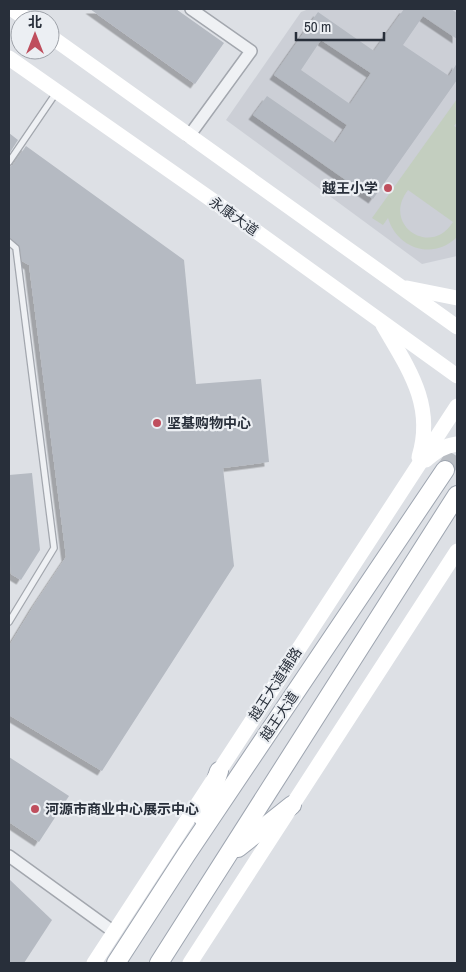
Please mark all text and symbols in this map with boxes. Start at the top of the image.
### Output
north arrow [10,10,60,60]
scale bar [296,10,384,42]
text: 北 [28,13,42,31]
text: 50 m [304,16,331,37]
place label: 越王小学 [322,179,378,197]
marker: 越王小学 [382,182,394,194]
street label: 永康大道 [206,193,262,239]
place label: 坚基购物中心 [167,414,251,432]
marker: 坚基购物中心 [151,417,163,429]
street label: 越王大道辅路 [245,644,305,724]
street label: 越王大道 [256,688,302,744]
place label: 河源市商业中心展示中心 [45,800,199,818]
marker: 河源市商业中心展示中心 [29,803,41,815]

